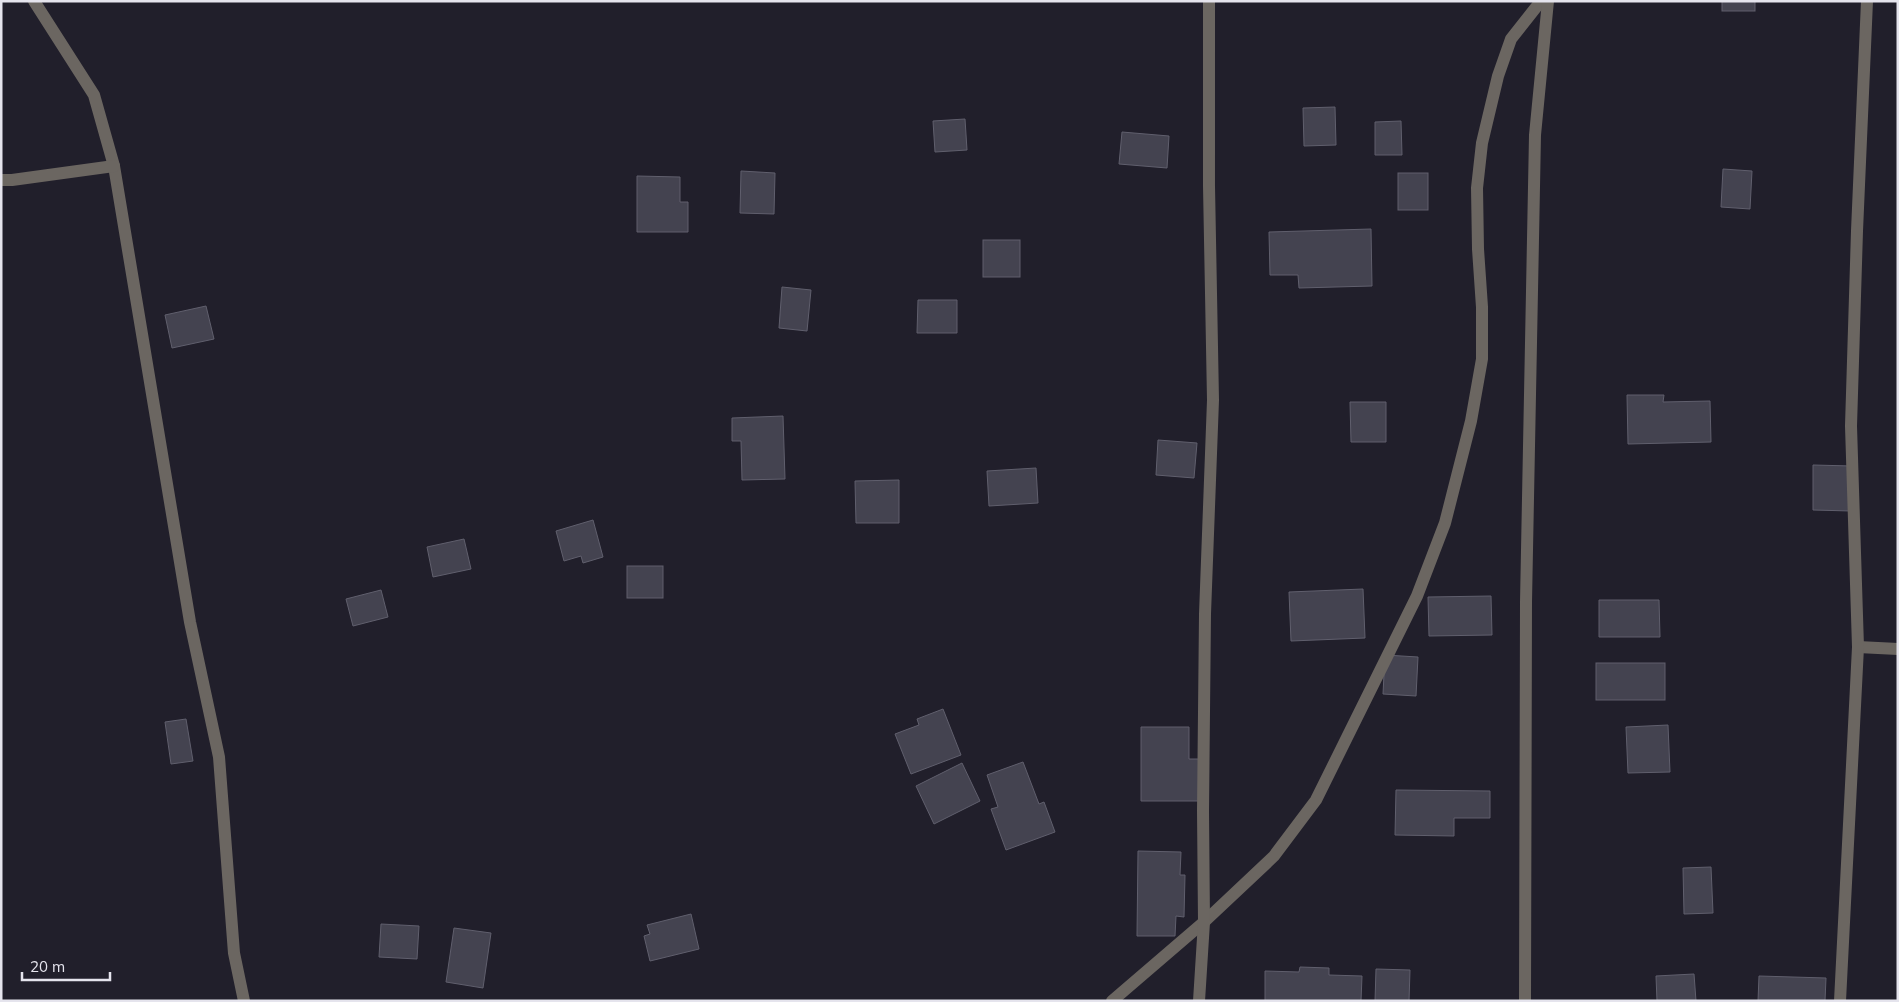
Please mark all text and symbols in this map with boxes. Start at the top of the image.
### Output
scale bar [22,950,110,982]
text: 20 m [30,957,65,976]

